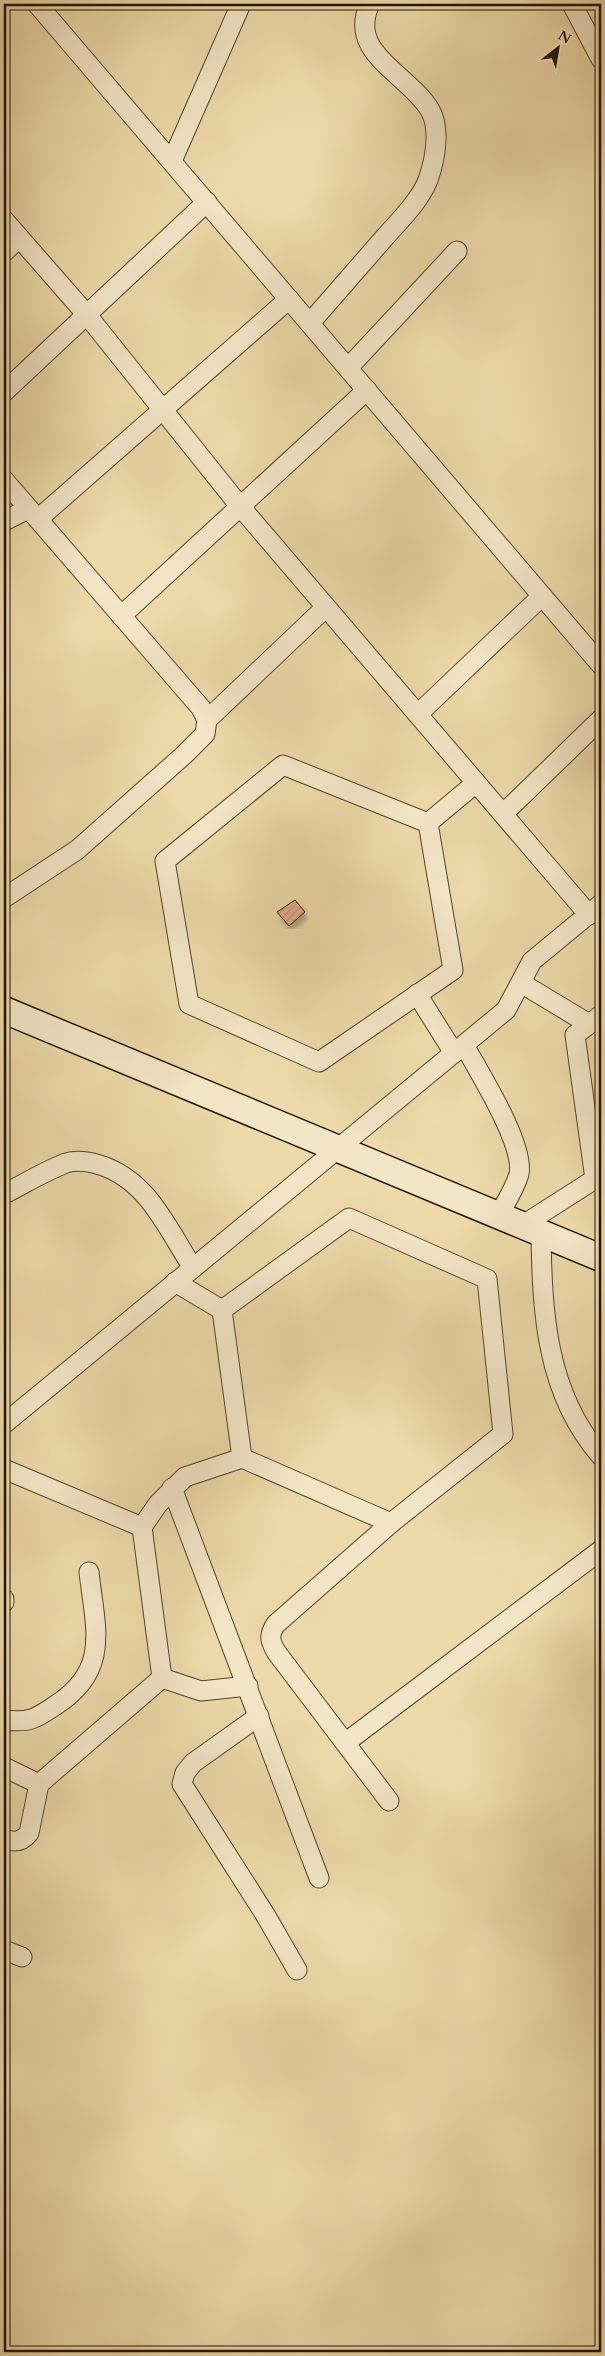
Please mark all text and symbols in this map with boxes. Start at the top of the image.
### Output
north arrow [532,22,582,72]
text: N [554,26,575,49]

